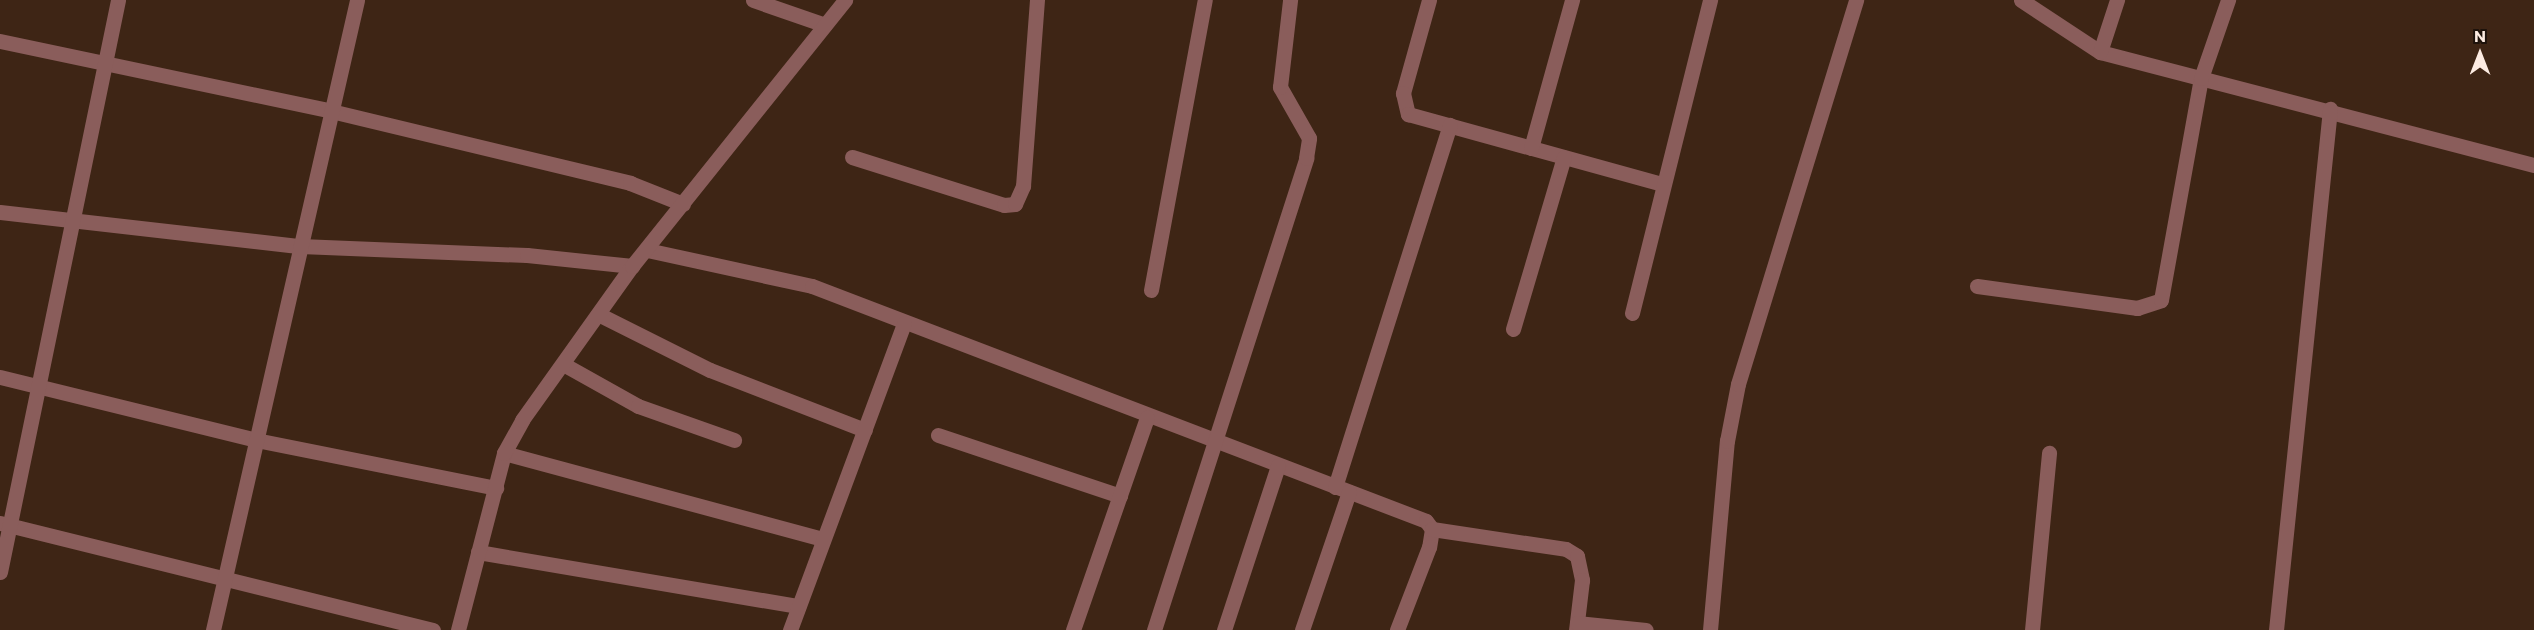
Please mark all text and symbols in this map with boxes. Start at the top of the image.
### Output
north arrow [2450,24,2510,84]
text: N [2474,26,2486,45]

